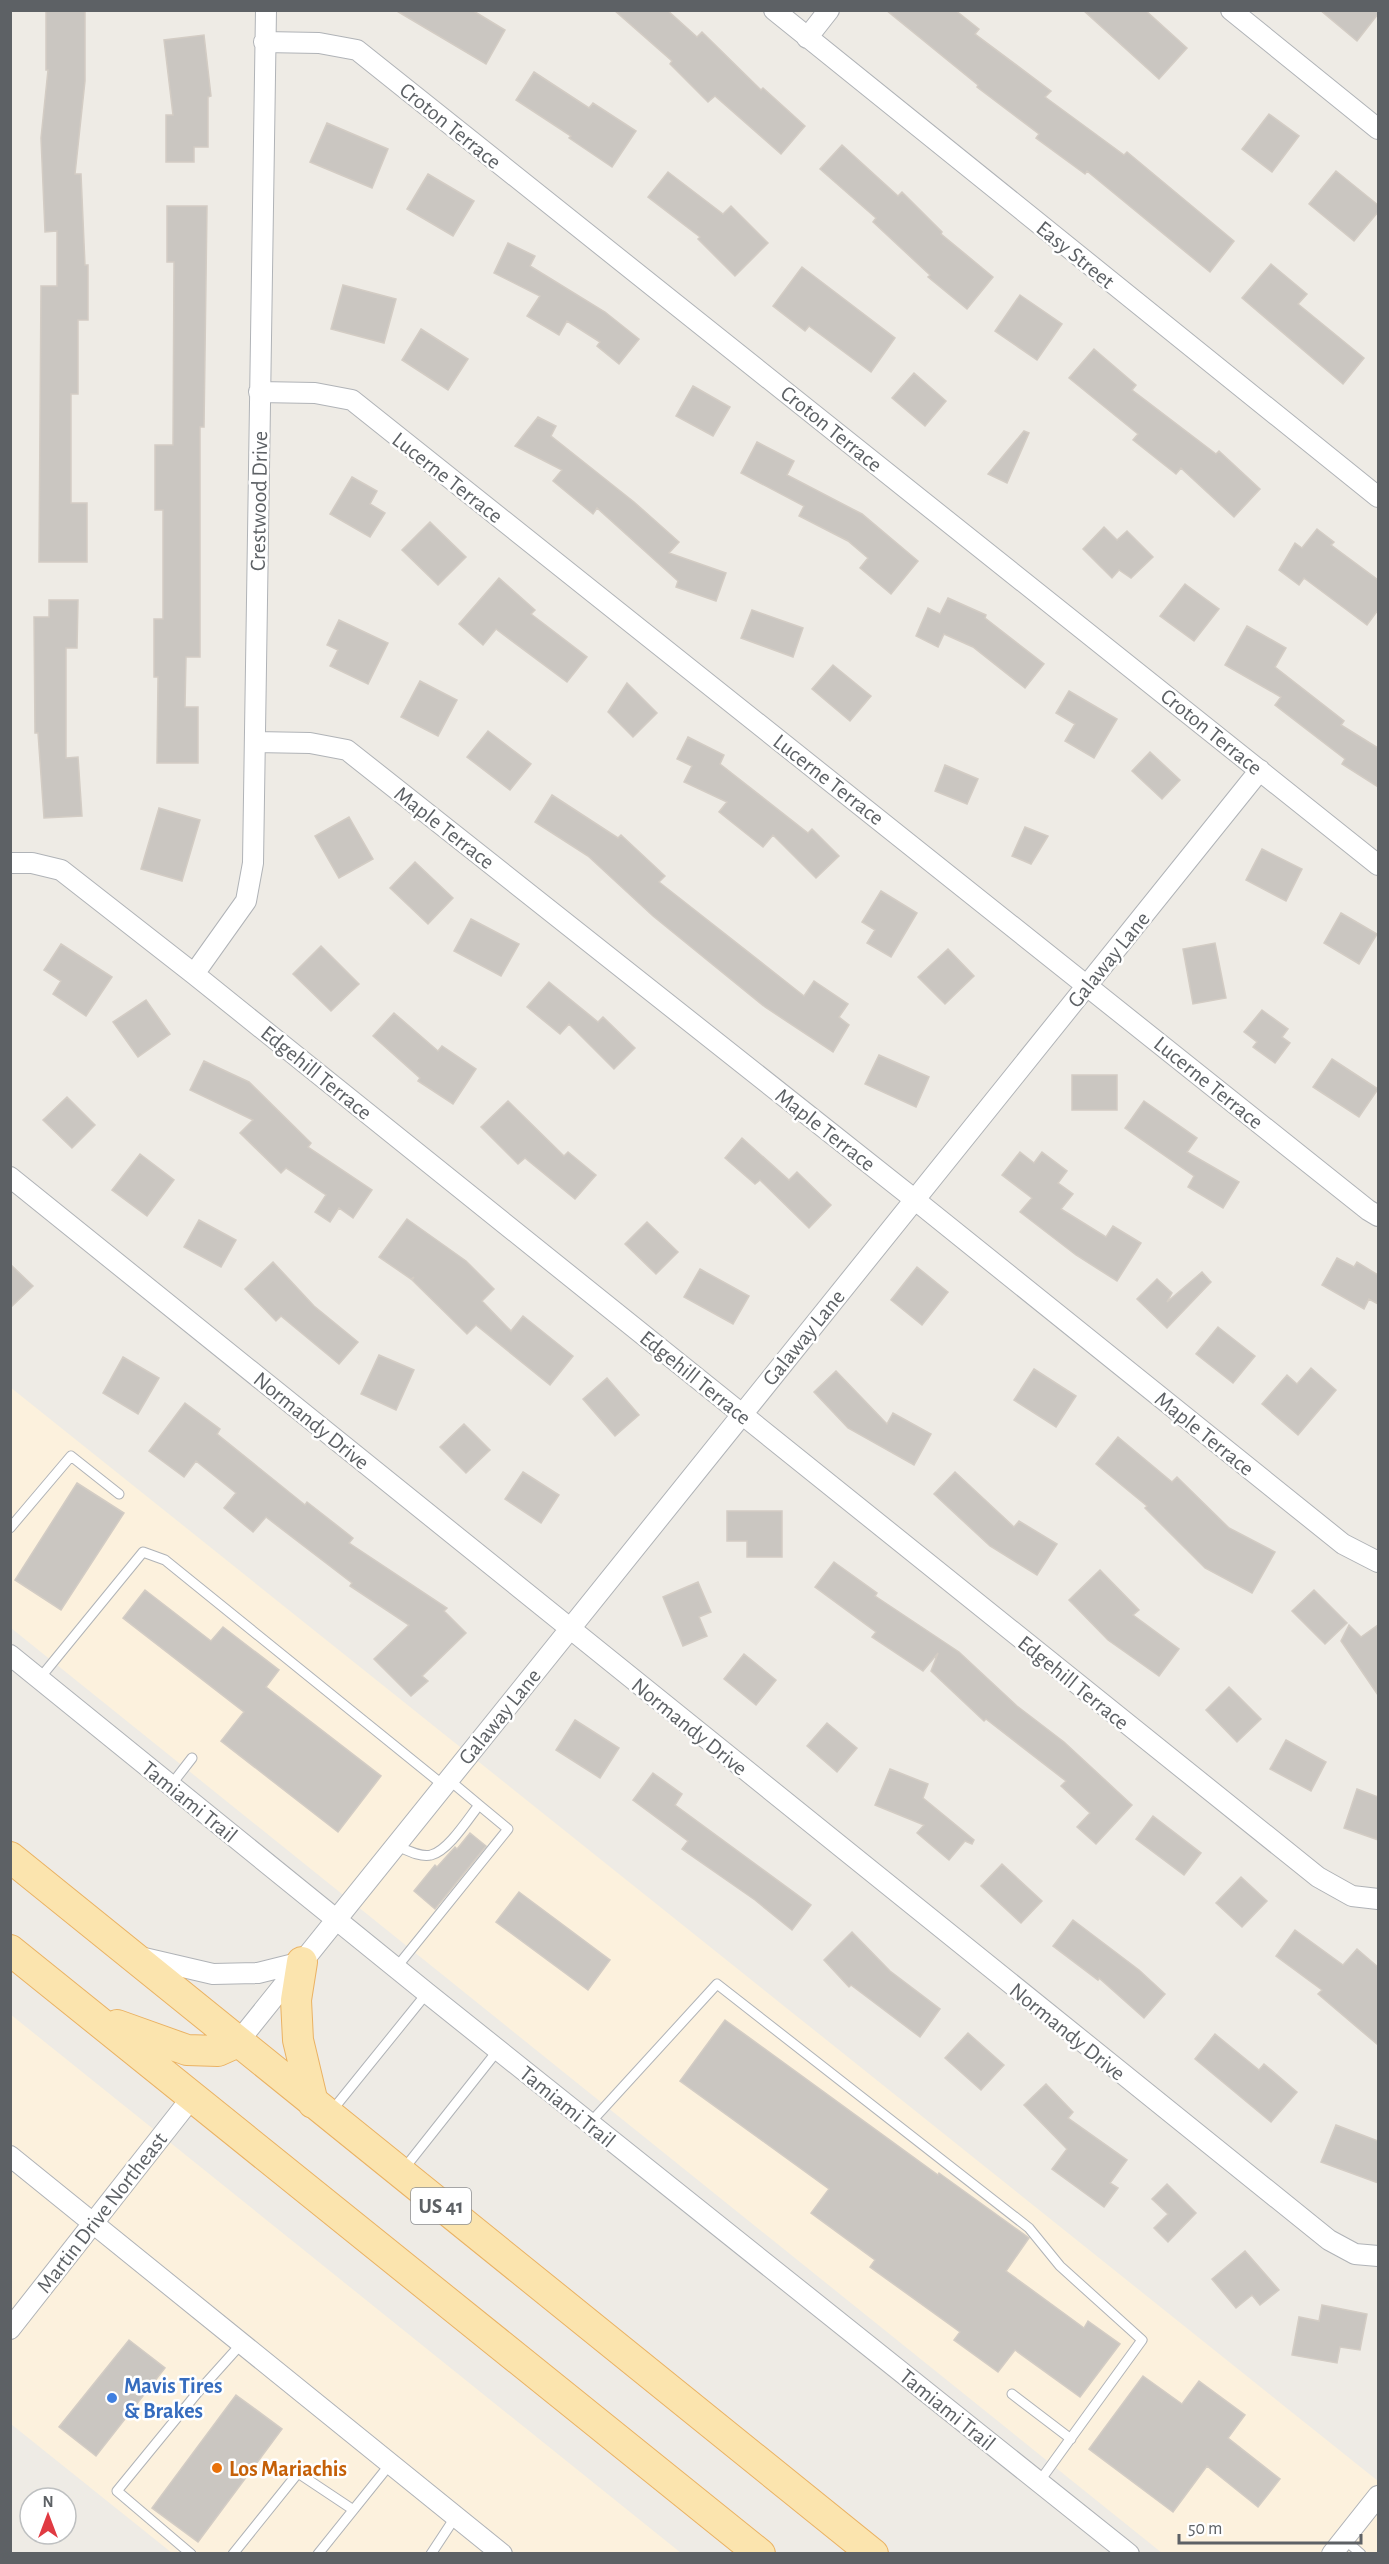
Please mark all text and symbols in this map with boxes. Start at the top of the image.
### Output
street label: Croton Terrace [396,78,505,173]
street label: Easy Street [1032,217,1119,293]
street label: Croton Terrace [777,381,886,476]
street label: Lucerne Terrace [388,428,507,528]
street label: Crestwood Drive [247,431,271,571]
street label: Croton Terrace [1157,684,1266,779]
street label: Lucerne Terrace [769,730,888,830]
street label: Maple Terrace [390,782,498,873]
street label: Galaway Lane [1064,907,1154,1012]
street label: Edgehill Terrace [257,1022,376,1124]
street label: Lucerne Terrace [1150,1032,1267,1133]
street label: Maple Terrace [771,1084,879,1175]
street label: Galaway Lane [759,1285,849,1390]
street label: Edgehill Terrace [636,1327,755,1429]
street label: Normandy Drive [250,1368,373,1474]
street label: Maple Terrace [1151,1387,1258,1480]
street label: Edgehill Terrace [1014,1632,1133,1734]
street label: Galaway Lane [455,1664,545,1769]
street label: Normandy Drive [628,1674,751,1780]
street label: Tamiami Trail [137,1757,241,1847]
street label: Normandy Drive [1006,1979,1129,2085]
street label: Tamiami Trail [515,2062,619,2152]
street label: Martin Drive Northeast [32,2128,171,2297]
road number: US 41 [411,2188,471,2224]
street label: Tamiami Trail [895,2365,999,2455]
place label: Mavis Tires & Brakes [124,2375,222,2422]
marker: Mavis Tires & Brakes [105,2391,119,2405]
place label: Los Mariachis [229,2458,347,2480]
marker: Los Mariachis [210,2461,224,2475]
north arrow [18,2486,78,2546]
text: N [42,2494,54,2510]
scale bar [1179,2507,1360,2545]
text: 50 m [1188,2520,1222,2538]

